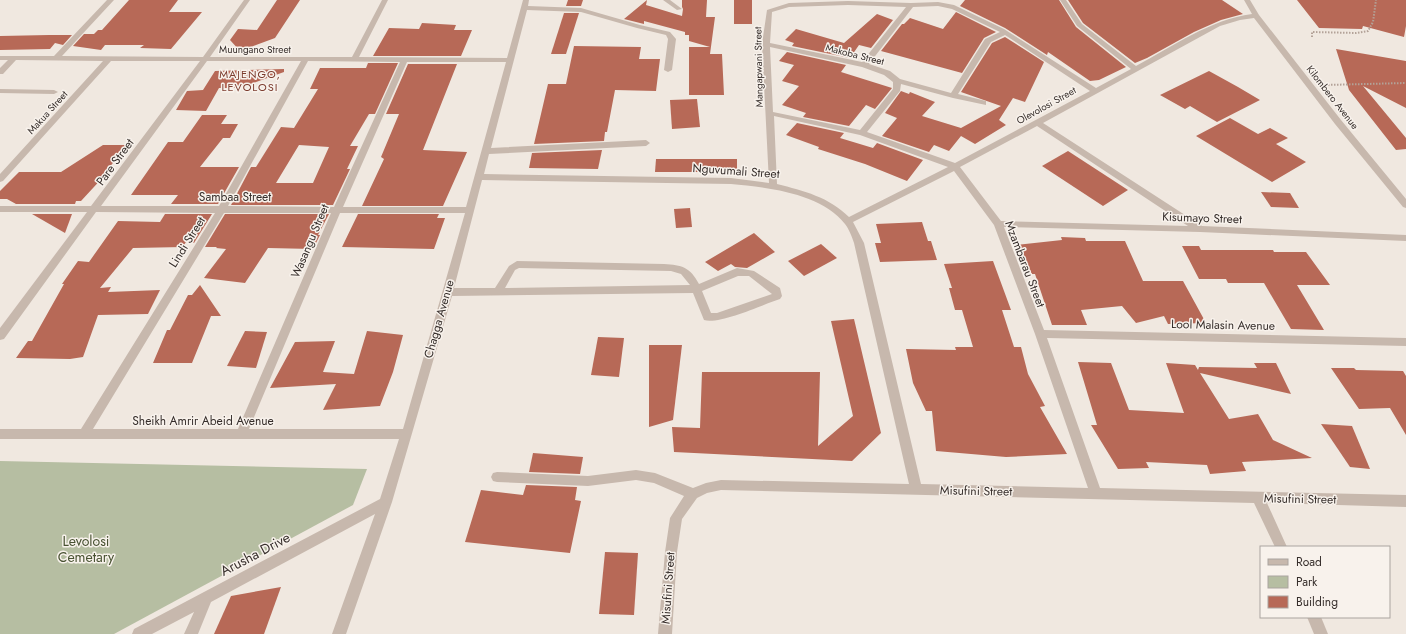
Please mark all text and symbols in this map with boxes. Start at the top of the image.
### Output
street label: Mangapwani Street [750,26,767,107]
street label: Makoba Street [824,40,886,69]
street label: Muungano Street [219,42,292,57]
street label: Kilombero Avenue [1303,62,1362,132]
district label: MAJENGO, LEVOLOSI [219,66,281,95]
street label: Olevolosi Street [1014,83,1079,128]
street label: Makua Street [24,87,71,137]
street label: Pare Street [92,135,138,189]
street label: Nguvumali Street [692,159,780,183]
street label: Sambaa Street [199,188,271,206]
street label: Wasangu Street [286,201,334,281]
street label: Kisumayo Street [1162,208,1242,228]
street label: Lindi Street [164,213,210,271]
street label: Mzambarau Street [1000,218,1050,310]
street label: Chagga Avenue [419,278,459,360]
street label: Lool Malasin Avenue [1171,315,1275,335]
street label: Sheikh Amrir Abeid Avenue [132,412,274,430]
street label: Misufini Street [940,481,1012,501]
street label: Misufini Street [1264,489,1336,509]
street label: Arusha Drive [217,527,293,581]
park label: Levolosi Cemetary [58,531,115,567]
legend [1260,546,1390,618]
street label: Misufini Street [657,551,680,625]
text: Road [1296,553,1322,571]
text: Park [1296,573,1318,591]
text: Building [1296,593,1338,611]

